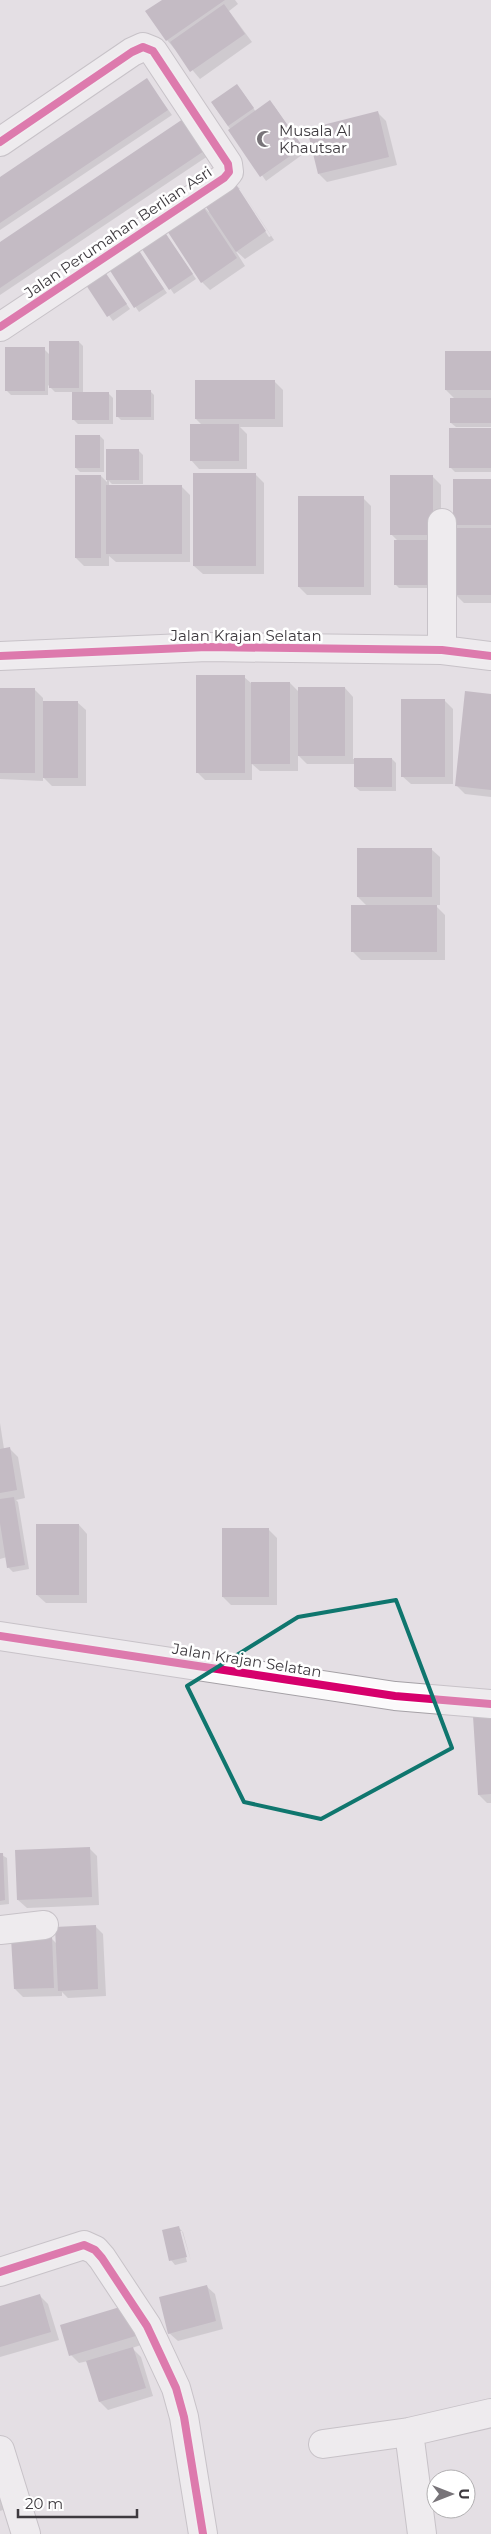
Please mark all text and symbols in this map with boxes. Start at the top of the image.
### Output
place label: Musala Al Khautsar [279,121,351,157]
mosque icon: Musala Al Khautsar [255,129,275,149]
street label: Jalan Perumahan Berlian Asri [20,162,215,303]
street label: Jalan Krajan Selatan [169,626,322,645]
street label: Jalan Krajan Selatan [170,1639,323,1681]
north arrow [426,2469,476,2519]
scale bar [18,2486,136,2518]
text: U [455,2488,473,2500]
text: 20 m [25,2494,63,2513]

